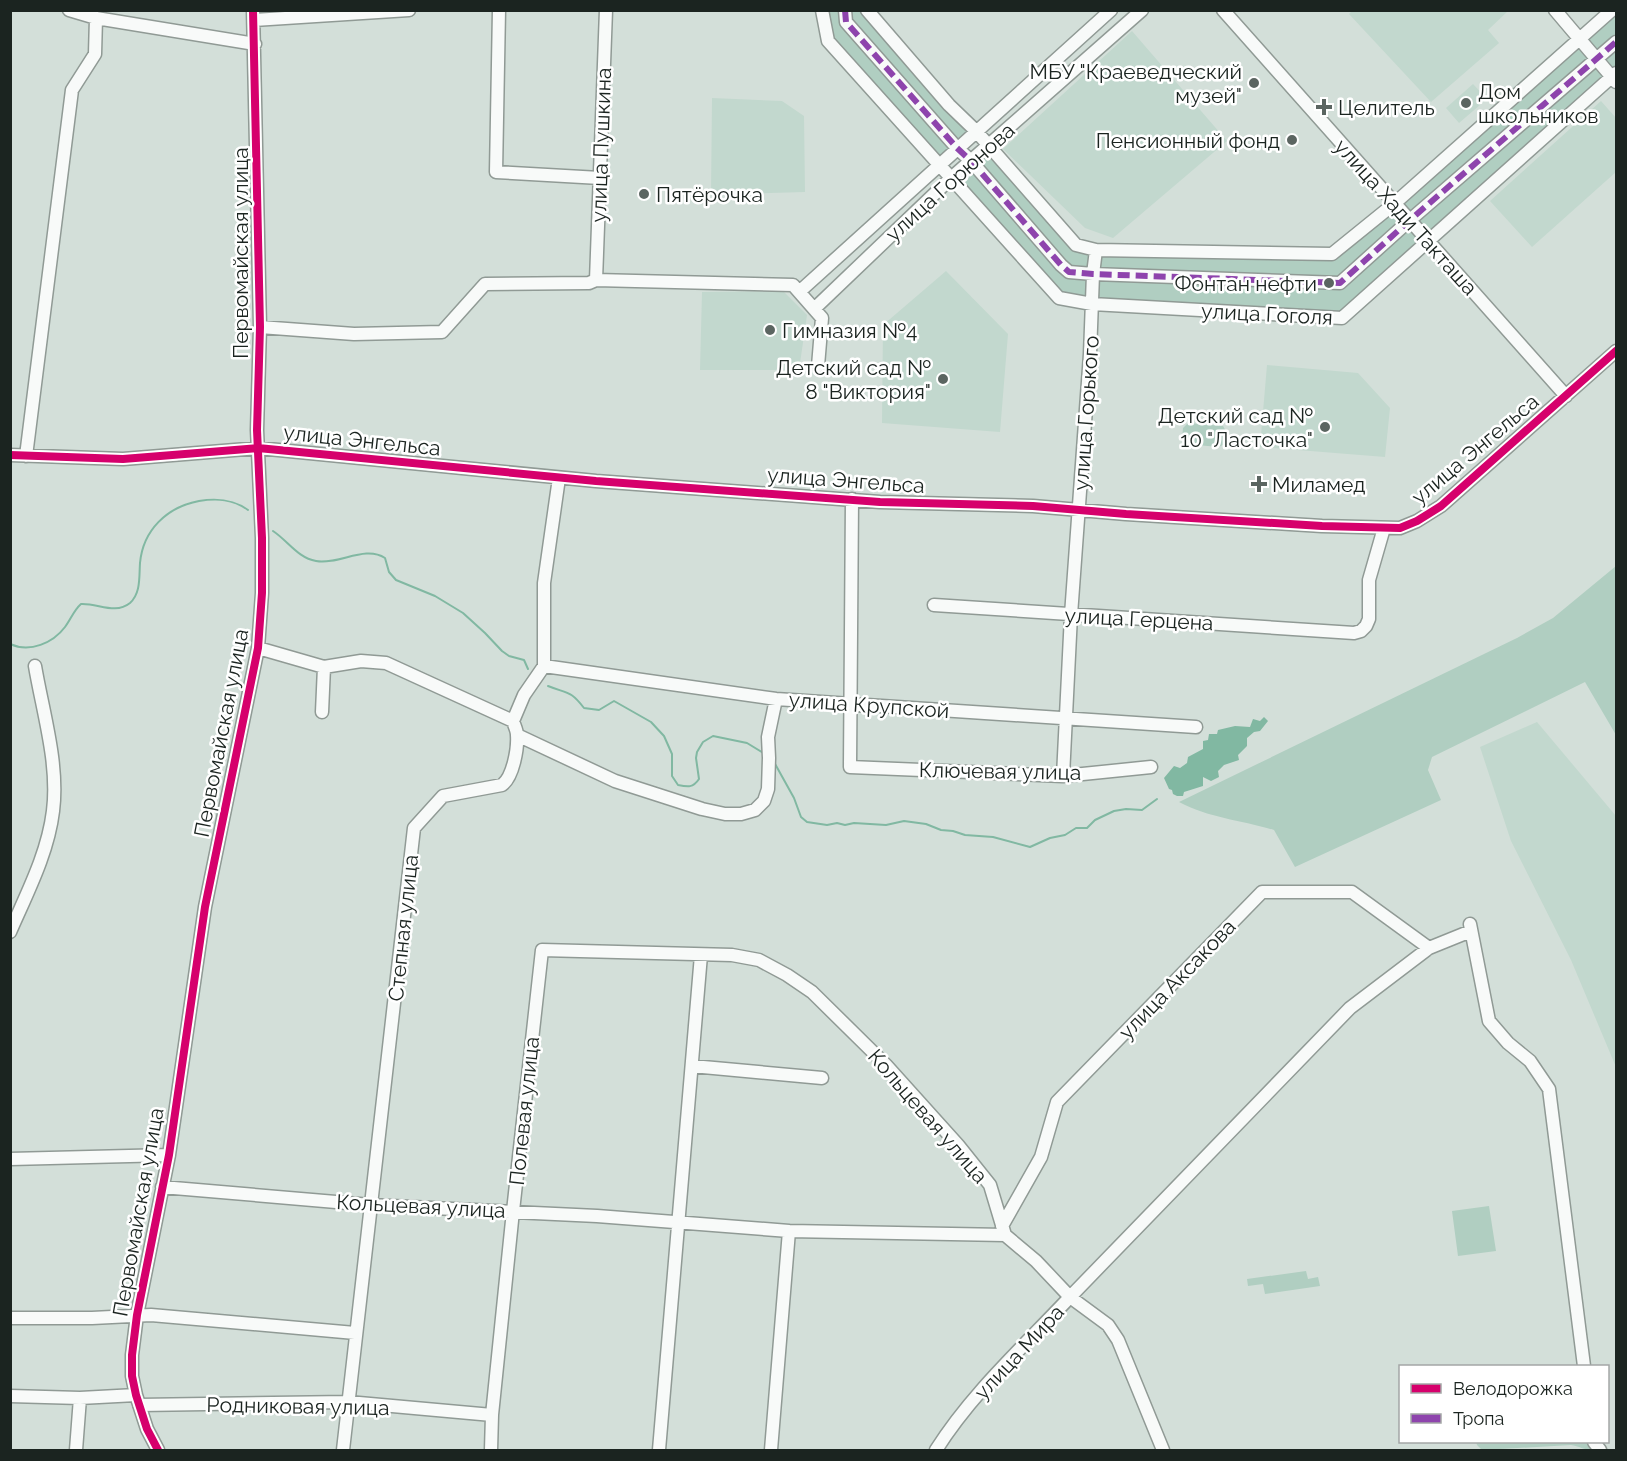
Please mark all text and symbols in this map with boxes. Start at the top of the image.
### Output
place label: МБУ "Краеведческий музей" [1030,59,1242,108]
street label: улица Пушкина [586,67,616,223]
marker: МБУ "Краеведческий музей" [1247,76,1261,90]
place label: Дом школьников [1478,79,1599,128]
place label: Целитель [1338,95,1435,120]
marker: Дом школьников [1459,96,1473,110]
marker: Целитель [1315,98,1333,116]
street label: улица Горюнова [880,118,1020,246]
place label: Пенсионный фонд [1096,128,1280,153]
marker: Пенсионный фонд [1285,133,1299,147]
street label: улица Хади Такташа [1329,134,1483,300]
street label: Первомайская улица [228,147,253,359]
place label: Пятёрочка [656,182,763,207]
marker: Пятёрочка [637,187,651,201]
place label: Фонтан нефти [1175,271,1317,296]
marker: Фонтан нефти [1322,276,1336,290]
street label: улица Гоголя [1200,298,1334,330]
place label: Гимназия №4 [782,318,918,343]
marker: Гимназия №4 [763,323,777,337]
street label: улица Горького [1068,335,1104,491]
place label: Детский сад № 8 "Виктория" [776,355,931,404]
marker: Детский сад № 8 "Виктория" [936,372,950,386]
street label: улица Энгельса [1406,389,1544,509]
place label: Детский сад № 10 "Ласточка" [1158,403,1313,452]
street label: улица Энгельса [282,419,442,461]
marker: Детский сад № 10 "Ласточка" [1318,420,1332,434]
street label: улица Энгельса [766,462,926,498]
place label: Миламед [1272,472,1366,497]
marker: Миламед [1250,475,1268,493]
street label: улица Герцена [1064,603,1214,635]
street label: Первомайская улица [189,627,253,839]
street label: улица Крупской [788,687,950,723]
street label: Ключевая улица [919,757,1081,785]
street label: Степная улица [383,853,423,1003]
street label: улица Аксакова [1113,914,1241,1044]
street label: Полевая улица [504,1035,544,1187]
street label: Кольцевая улица [863,1044,993,1188]
street label: Первомайская улица [107,1106,169,1318]
street label: Кольцевая улица [336,1189,506,1223]
street label: улица Мира [969,1300,1069,1404]
legend [1399,1365,1609,1443]
text: Велодорожка [1453,1378,1573,1399]
street label: Родниковая улица [206,1392,390,1420]
text: Тропа [1453,1408,1504,1429]

